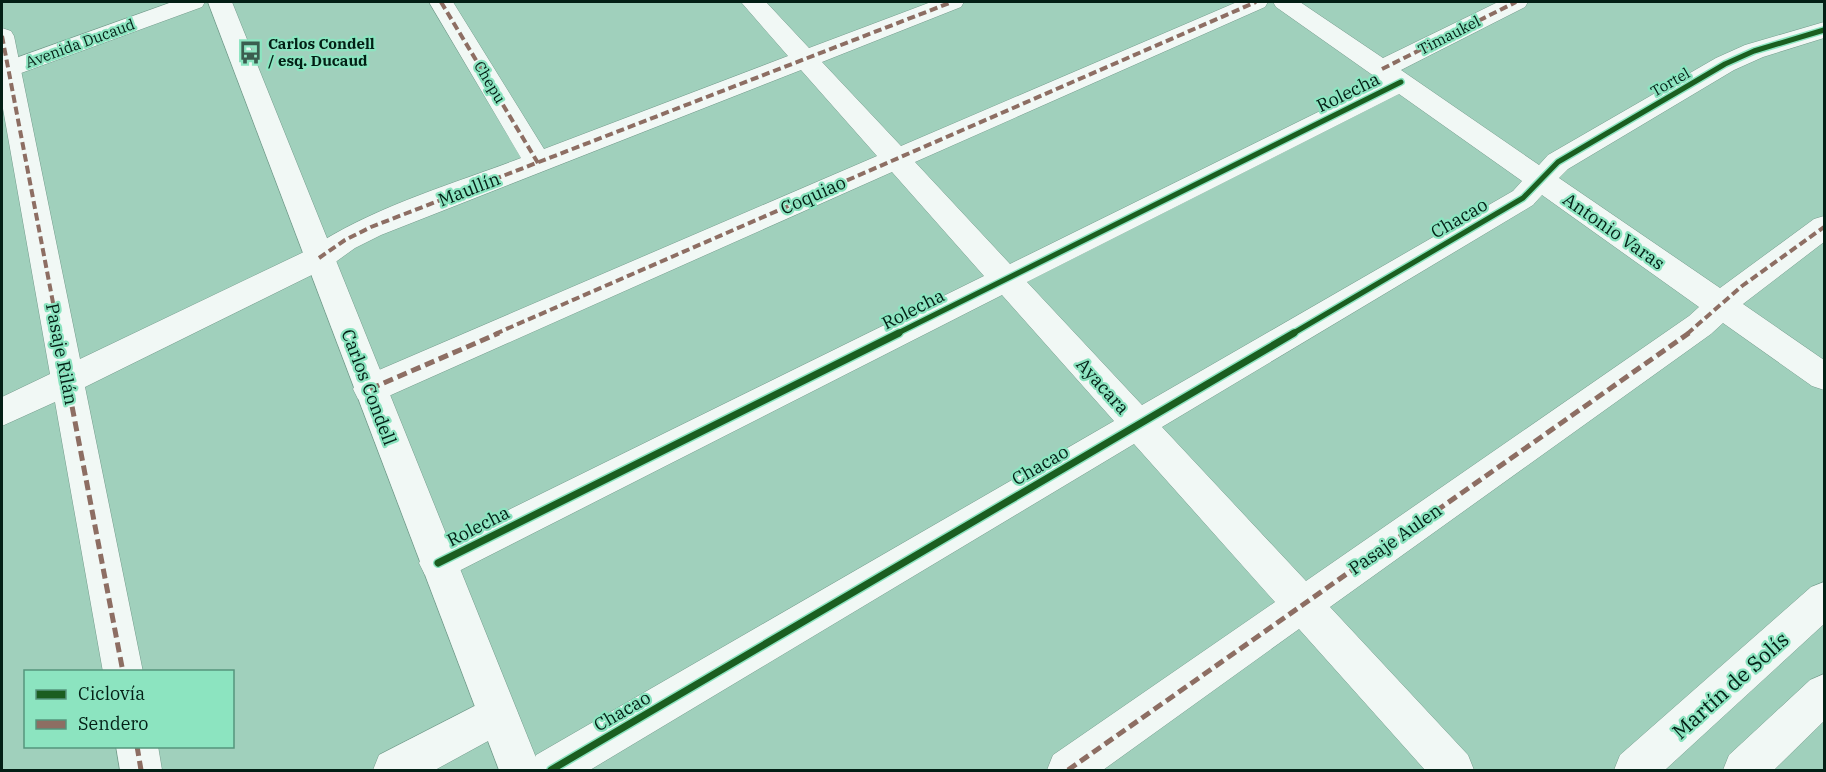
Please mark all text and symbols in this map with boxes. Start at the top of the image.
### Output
street label: Timaukel [1415,11,1483,59]
street label: Avenida Ducaud [23,14,137,72]
place label: Carlos Condell / esq. Ducaud [268,34,375,70]
bus stop icon: Carlos Condell / esq. Ducaud [237,39,263,65]
street label: Chepu [470,58,510,106]
street label: Tortel [1647,63,1693,101]
street label: Rolecha [1313,67,1383,117]
street label: Maullín [435,167,503,211]
street label: Coquiao [777,170,849,220]
street label: Antonio Varas [1559,187,1669,275]
street label: Chacao [1426,193,1492,243]
street label: Rolecha [878,283,948,335]
street label: Pasaje Rilán [41,301,83,407]
street label: Carlos Condell [336,326,402,448]
street label: Ayacara [1072,353,1134,419]
street label: Chacao [1007,440,1073,490]
street label: Pasaje Aulen [1344,498,1446,580]
street label: Rolecha [443,500,513,552]
street label: Martín de Solís [1666,625,1794,745]
legend [24,670,234,748]
text: Ciclovía [78,682,145,705]
street label: Chacao [589,686,655,736]
text: Sendero [78,712,148,735]

